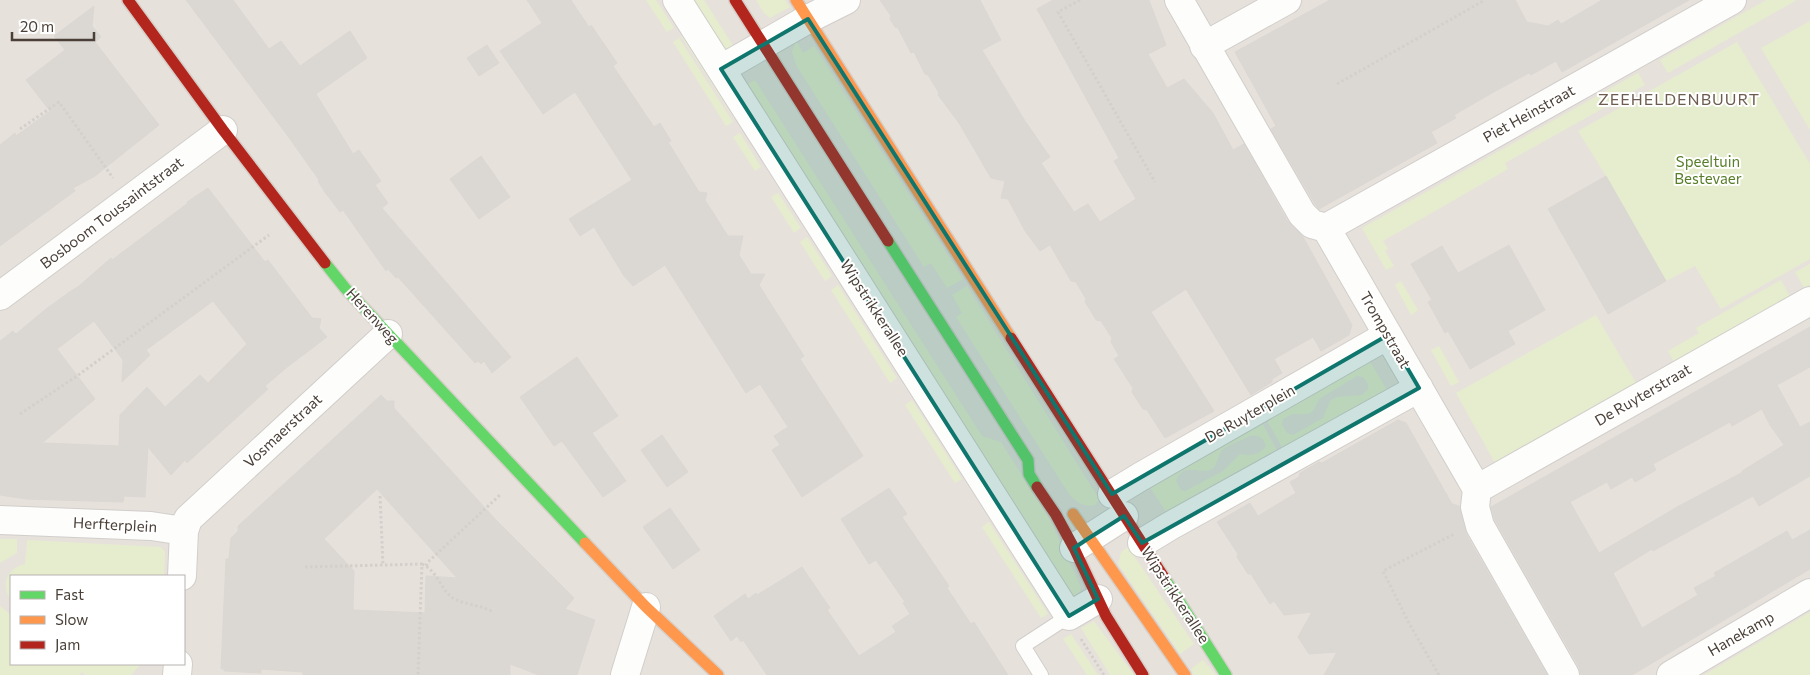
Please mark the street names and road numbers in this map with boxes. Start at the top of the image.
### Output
street label: Piet Heinstraat [1479,80,1578,146]
street label: Bosboom Toussaintstraat [36,152,187,272]
street label: Wipstrikkerallee [837,256,913,359]
street label: Herenweg [343,284,403,347]
street label: Trompstraat [1357,288,1415,371]
street label: De Ruyterstraat [1591,359,1694,429]
street label: De Ruyterplein [1201,380,1298,446]
street label: Vosmaerstraat [240,390,325,471]
street label: Herfterplein [73,513,158,535]
street label: Wipstrikkerallee [1138,543,1214,646]
street label: Hanekamp [1704,607,1777,659]

